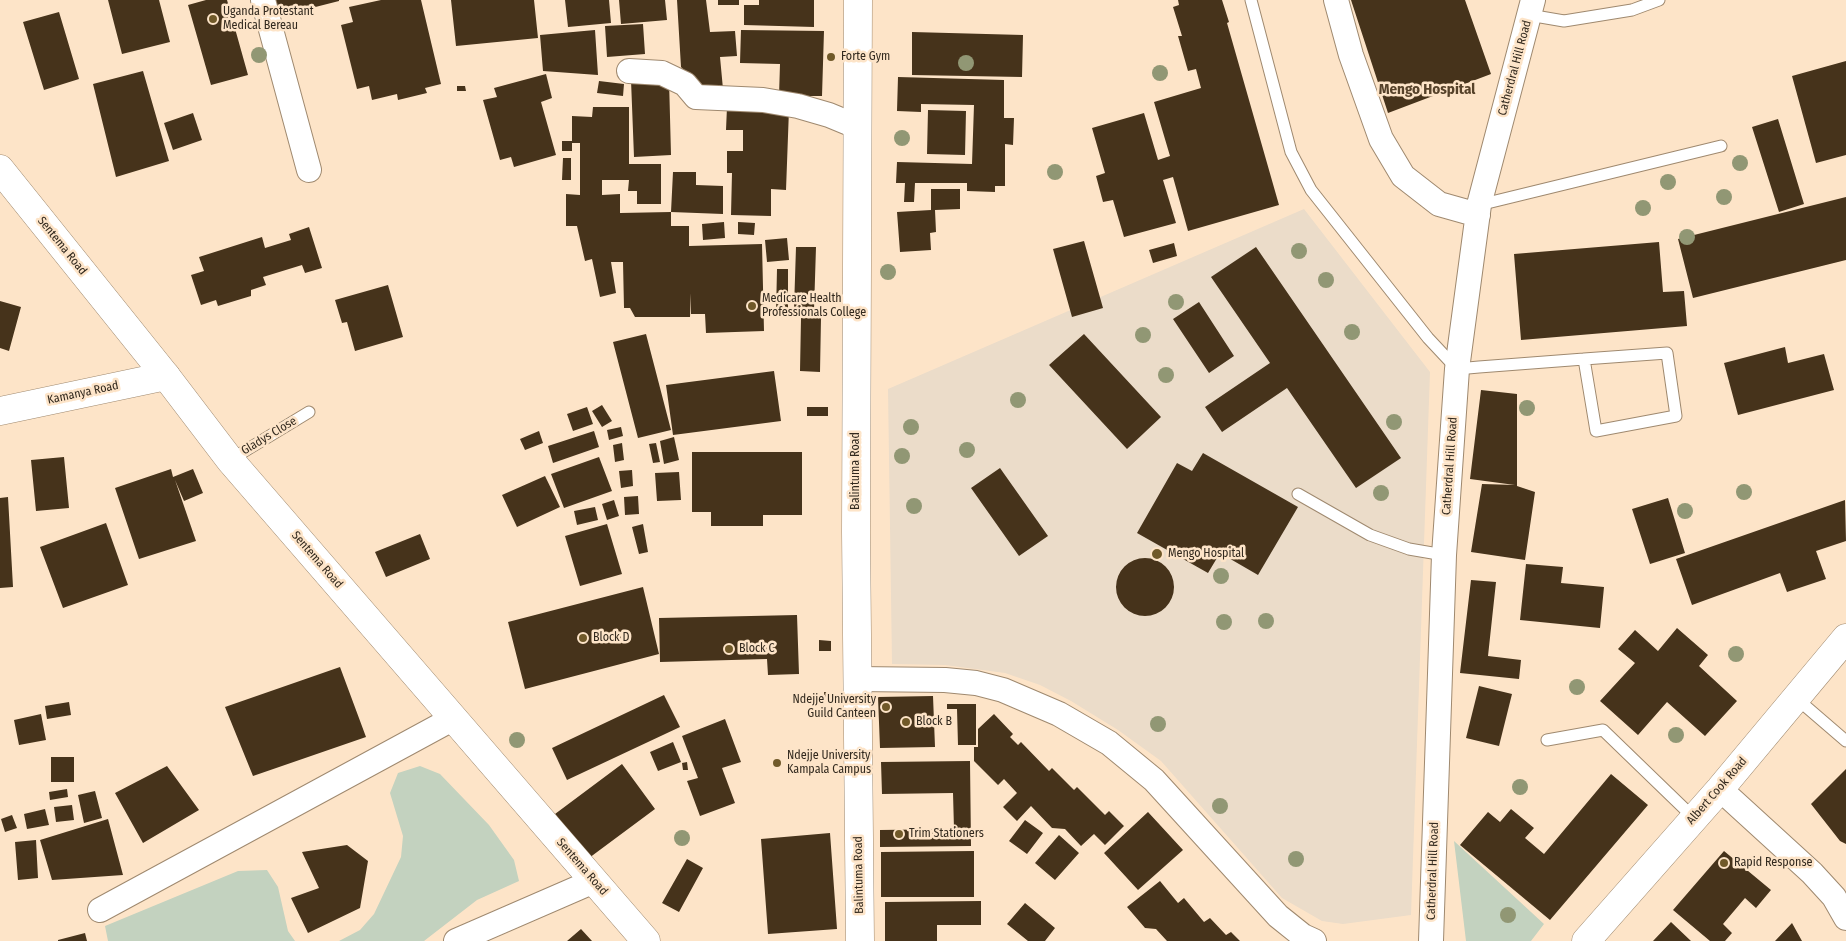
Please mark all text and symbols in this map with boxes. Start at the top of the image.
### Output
place label: Uganda Protestant Medical Bereau [223,5,314,33]
marker: Uganda Protestant Medical Bereau [207,13,219,25]
street label: Catherdral Hill Road [1495,19,1535,117]
place label: Forte Gym [841,50,890,64]
marker: Forte Gym [825,51,837,63]
district label: Mengo Hospital [1379,81,1475,99]
street label: Sentema Road [34,214,90,278]
place label: Medicare Health Professionals College [762,292,866,320]
marker: Medicare Health Professionals College [746,300,758,312]
street label: Kamanya Road [46,378,120,408]
street label: Gladys Close [239,414,299,458]
street label: Catherdral Hill Road [1439,417,1461,515]
street label: Balintuma Road [849,432,863,510]
street label: Sentema Road [288,529,346,591]
marker: Mengo Hospital [1150,547,1164,561]
place label: Mengo Hospital [1168,547,1244,561]
place label: Block D [593,631,630,645]
marker: Block D [577,632,589,644]
place label: Block C [739,642,775,656]
marker: Block C [723,643,735,655]
place label: Ndejje University Guild Canteen [793,693,876,721]
marker: Ndejje University Guild Canteen [880,701,892,713]
place label: Block B [916,715,952,729]
marker: Block B [900,716,912,728]
place label: Ndejje University Kampala Campus [787,749,871,777]
street label: Albert Cook Road [1684,754,1750,828]
marker: Ndejje University Kampala Campus [771,757,783,769]
street label: Catherdral Hill Road [1424,822,1442,920]
place label: Trim Stationers [909,827,984,841]
marker: Trim Stationers [893,828,905,840]
street label: Sentema Road [553,836,611,898]
street label: Balintuma Road [851,836,867,914]
place label: Rapid Response [1734,856,1812,870]
marker: Rapid Response [1718,857,1730,869]

